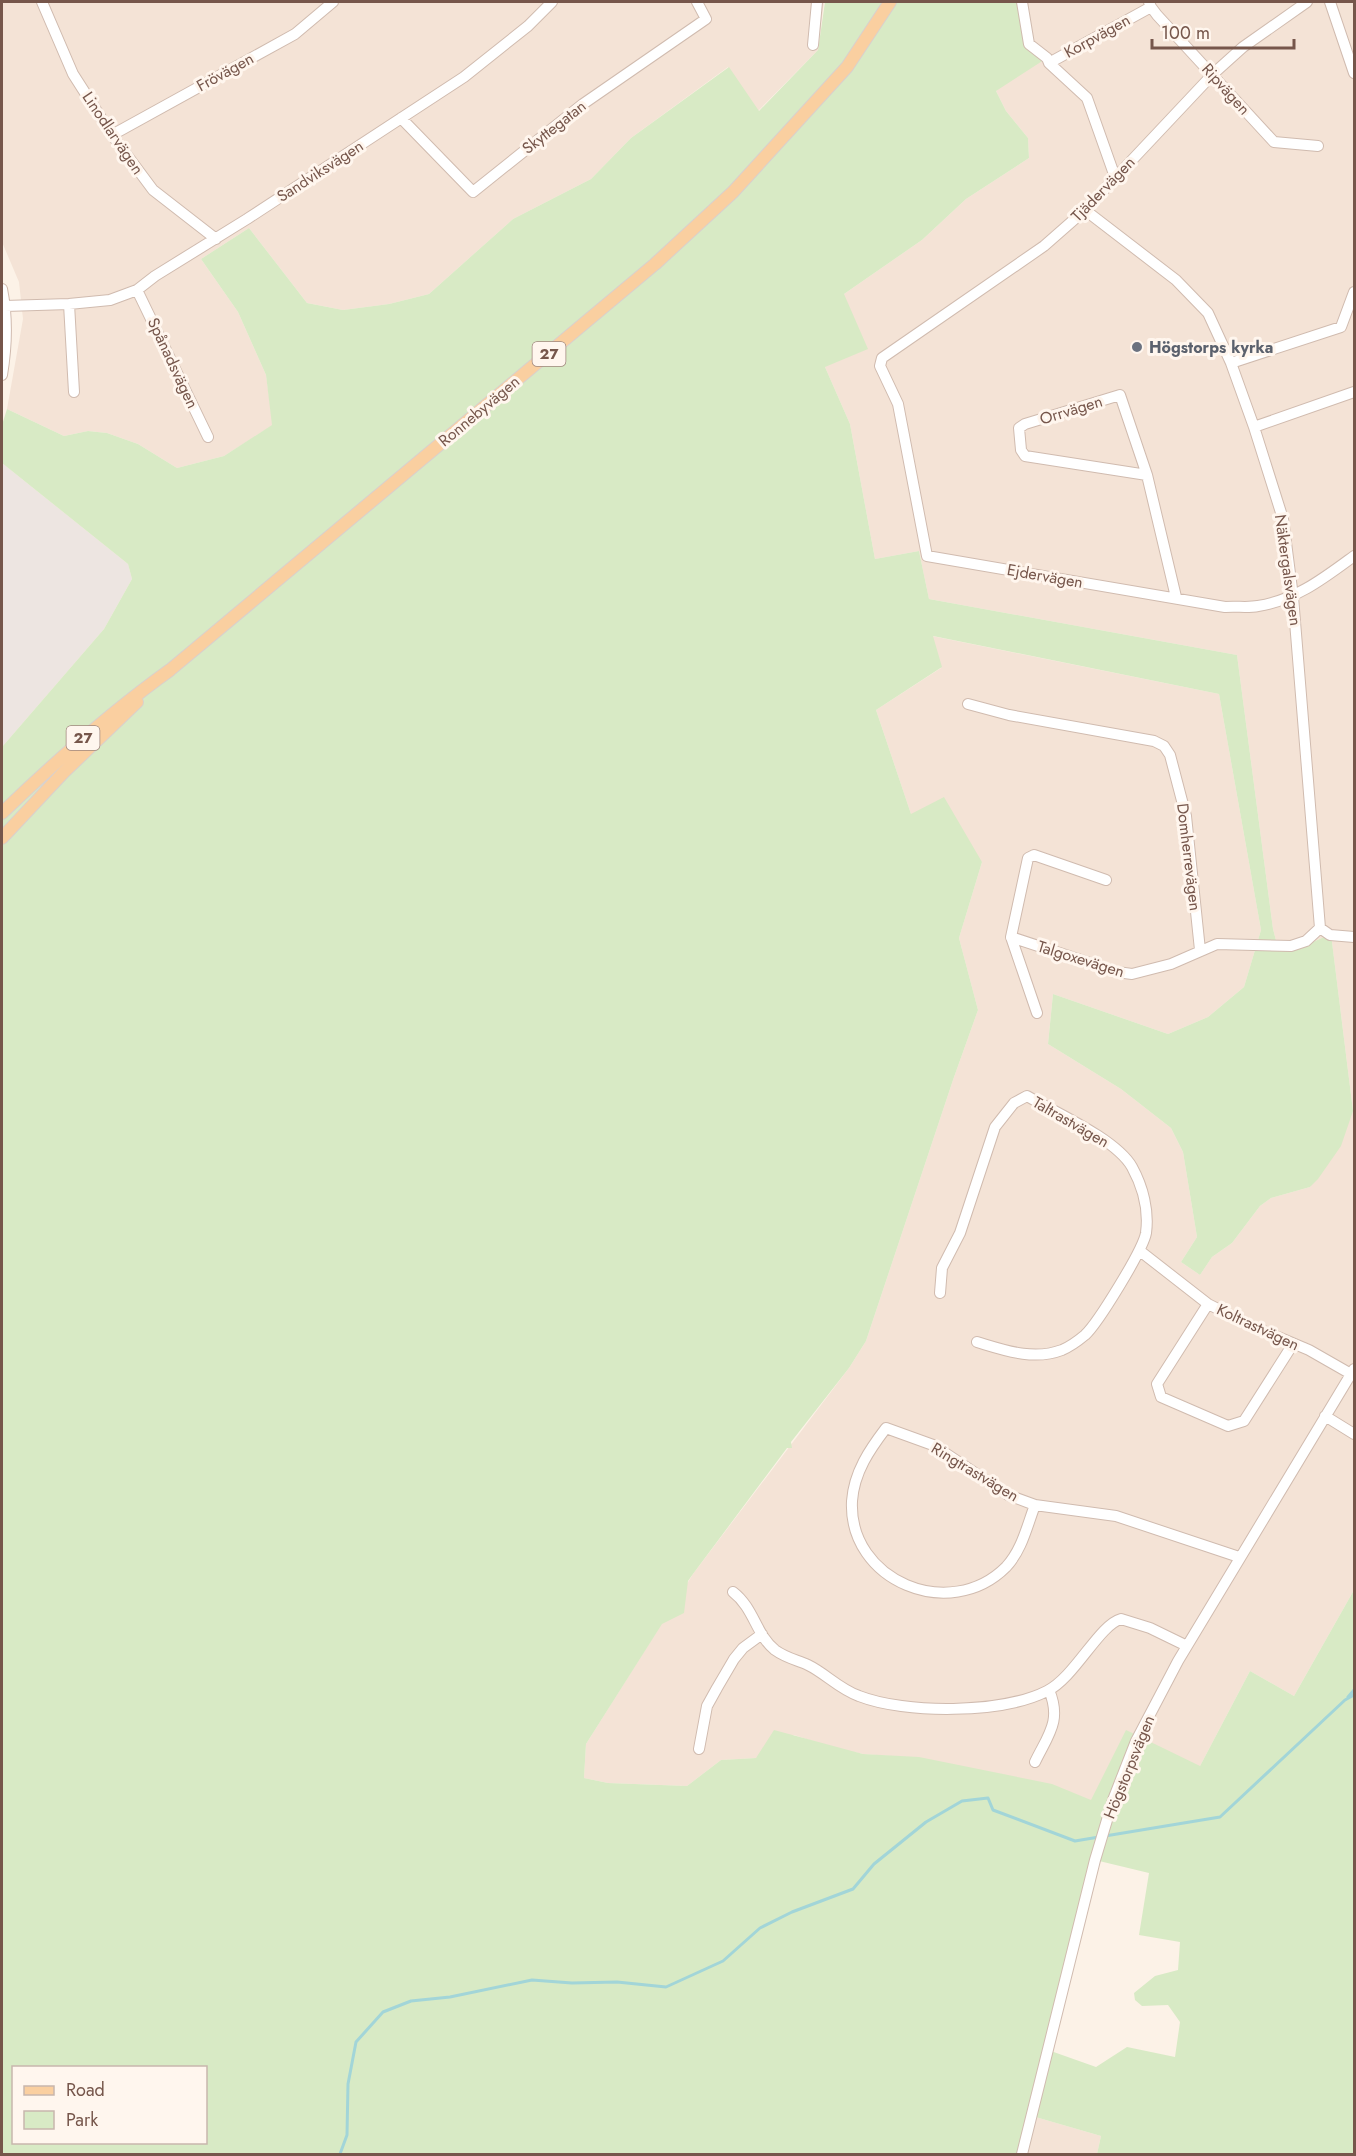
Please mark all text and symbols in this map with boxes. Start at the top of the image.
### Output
street label: Korpvägen [1060,8,1134,64]
scale bar [1152,12,1294,50]
text: 100 m [1161,20,1210,46]
street label: Frövägen [192,47,258,97]
street label: Ripvägen [1197,58,1255,120]
street label: Linodlarvägen [77,87,149,179]
street label: Skyttegatan [517,95,591,159]
street label: Sandviksvägen [272,134,368,208]
street label: Tjädervägen [1066,151,1140,227]
street label: Spånadsvägen [142,314,204,412]
place label: Högstorps kyrka [1149,336,1273,359]
marker: Högstorps kyrka [1130,340,1144,354]
road number: 27 [532,342,566,366]
street label: Ronnebyvägen [433,370,525,452]
street label: Orrvägen [1037,390,1105,430]
street label: Näktergalsvägen [1269,513,1307,627]
street label: Ejdervägen [1005,558,1085,594]
road number: 27 [66,726,100,750]
street label: Domherrevägen [1171,802,1207,912]
street label: Talgoxevägen [1035,935,1127,983]
street label: Taltrastvägen [1028,1091,1114,1153]
street label: Koltrastvägen [1213,1298,1303,1356]
street label: Ringtrastvägen [927,1437,1023,1507]
street label: Högstorpsvägen [1098,1712,1160,1822]
legend [12,2066,207,2144]
text: Road [66,2077,105,2103]
text: Park [66,2107,98,2133]

